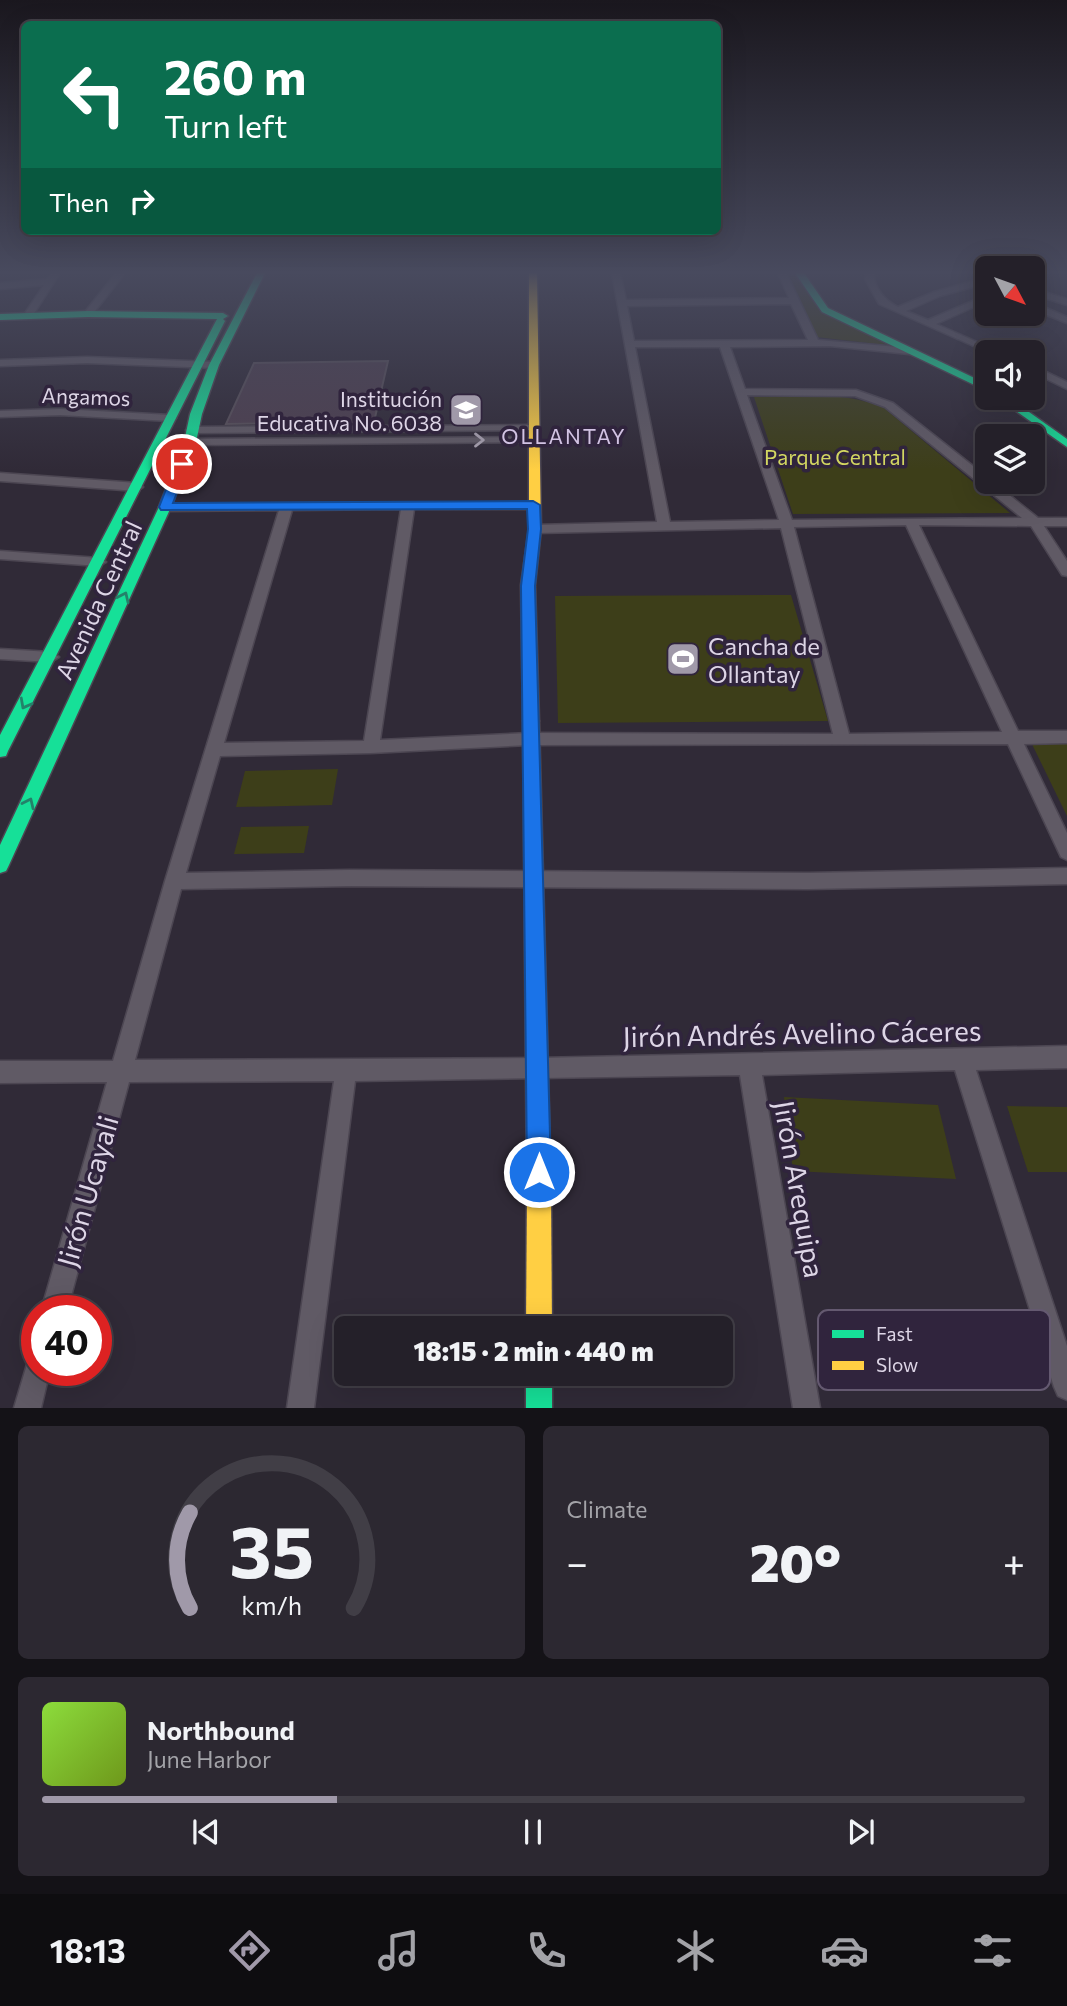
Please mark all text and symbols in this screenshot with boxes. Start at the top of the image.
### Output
text: 260 m [164,45,306,105]
icon: left [49,49,140,140]
text: Turn left [164,105,288,145]
icon: right [123,182,161,220]
text: Then [49,186,109,217]
north arrow [975,256,1045,326]
map controls [975,256,1045,494]
button: sound [975,340,1045,410]
street label: Angamos [41,382,131,410]
place label: Institución Educativa No. 6038 [257,386,442,435]
school or university icon: Institución Educativa No. 6038 [447,391,485,429]
district label: OLLANTAY [501,423,627,448]
button: layers [975,424,1045,494]
one-way arrow [474,432,485,448]
pin [152,434,212,494]
park label: Parque Central [764,444,906,469]
icon: arrive [163,445,201,483]
street label: Avenida Central [49,516,147,684]
one-way arrow [116,592,130,604]
place label: Cancha de Ollantay [708,631,820,688]
sports icon: Cancha de Ollantay [664,640,702,678]
one-way arrow [20,697,33,709]
one-way arrow [20,798,34,811]
street label: Jirón Andrés Avelino Cáceres [622,1013,982,1053]
street label: Jirón Arequipa [768,1098,832,1280]
street label: Jirón Ucayali [49,1111,125,1271]
position arrow [502,1135,576,1209]
speed limit sign: 40 [21,1295,112,1386]
legend [818,1310,1050,1390]
text: Fast [876,1322,913,1345]
text: 18:15 · 2 min · 440 m [413,1335,654,1366]
text: Slow [876,1353,918,1376]
text: Climate [567,1495,648,1523]
text: 35 [229,1505,314,1594]
text: 20° [750,1529,841,1593]
text: − [567,1538,588,1585]
text: + [1003,1538,1025,1585]
text: km/h [241,1590,302,1620]
text: Northbound [147,1714,295,1745]
text: June Harbor [147,1745,271,1773]
icon: previous [187,1813,225,1851]
icon: pause [514,1813,552,1851]
icon: next [842,1813,880,1851]
icon: directions [225,1926,274,1975]
icon: music [374,1926,423,1975]
icon: phone [522,1926,571,1975]
icon: climate [671,1926,720,1975]
icon: car [820,1926,869,1975]
icon: filters [968,1926,1017,1975]
text: 18:13 [50,1930,126,1970]

